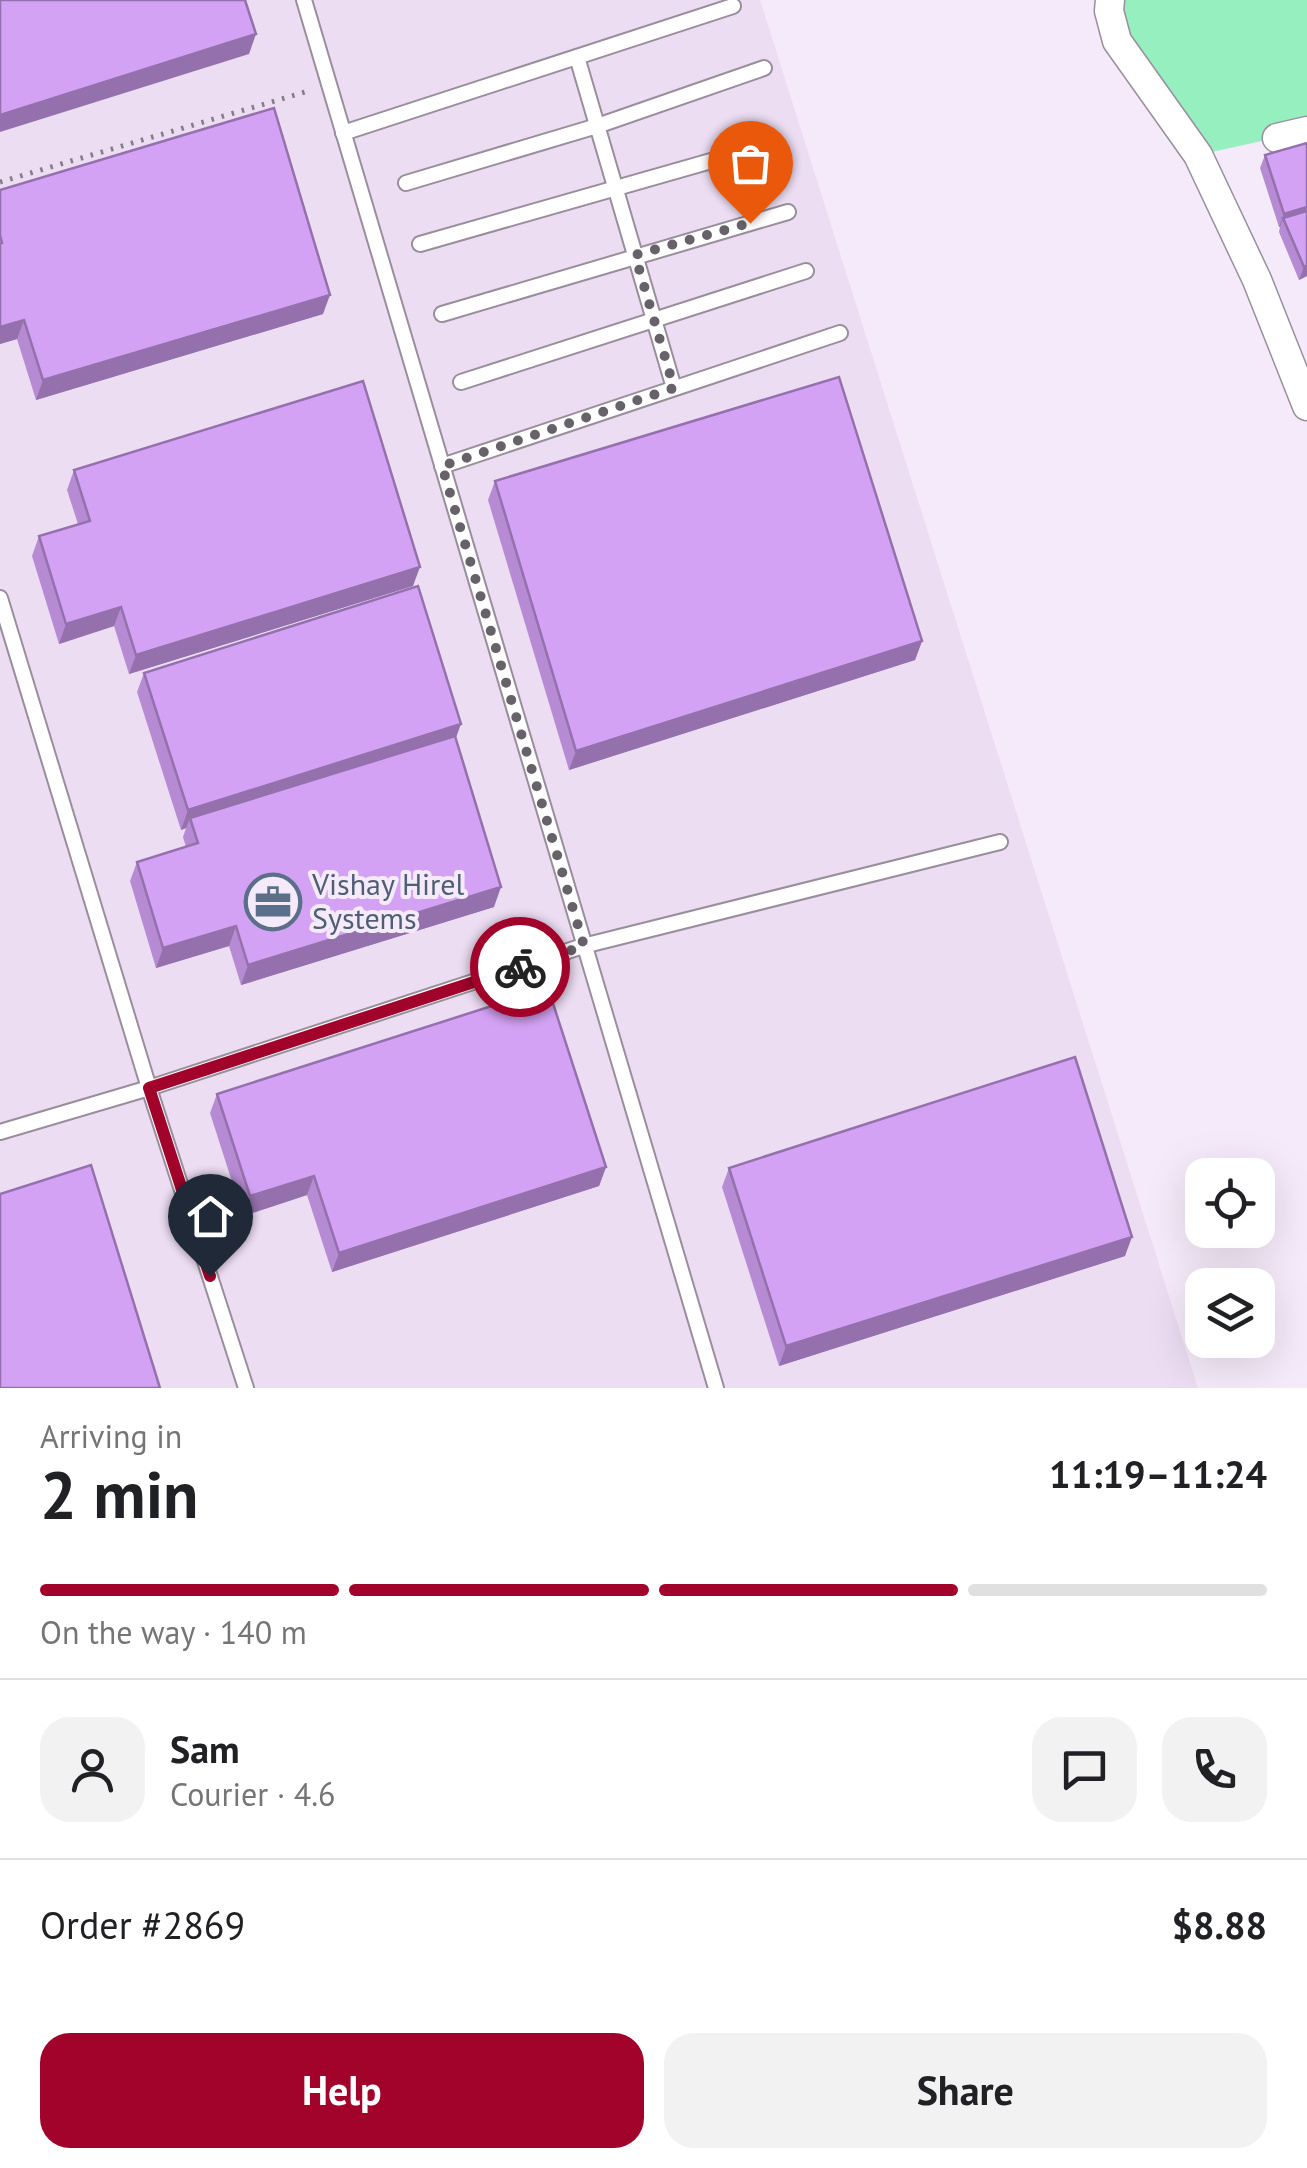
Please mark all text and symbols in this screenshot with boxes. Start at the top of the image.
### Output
pin [708,121,793,224]
icon: bag [723,136,778,191]
place label: Vishay Hirel Systems [311,864,465,937]
office icon: Vishay Hirel Systems [243,872,303,932]
courier [470,917,570,1017]
icon: bike [493,940,548,995]
map controls [1185,1158,1275,1358]
button: locate [1185,1158,1275,1248]
pin [168,1174,253,1277]
icon: home [183,1189,238,1244]
button: layers [1185,1268,1275,1358]
text: Arriving in [40,1415,182,1457]
text: 11:19–11:24 [1049,1449,1267,1498]
text: 2 min [40,1452,199,1536]
text: On the way · 140 m [40,1611,307,1653]
button: person [40,1717,145,1822]
button: chat [1032,1717,1137,1822]
button: phone [1162,1717,1267,1822]
text: Sam [170,1724,240,1773]
text: Courier · 4.6 [170,1773,336,1815]
text: Order #2869 [40,1900,245,1949]
text: $8.88 [1171,1900,1267,1949]
button: Help [40,2033,644,2148]
button: Share [664,2033,1267,2148]

